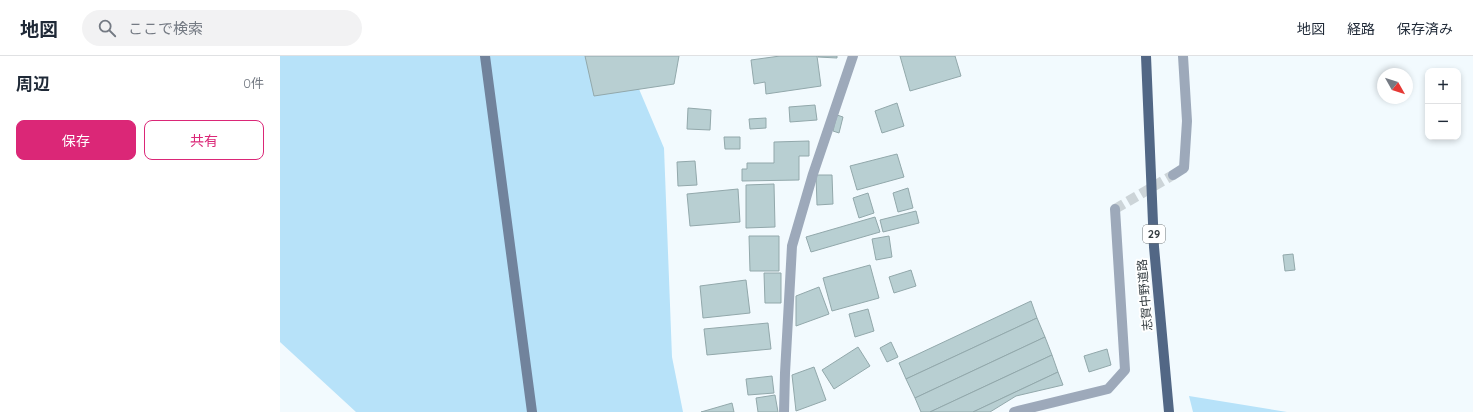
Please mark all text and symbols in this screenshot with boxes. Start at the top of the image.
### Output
search box [82,10,362,46]
text: 地図 [20,17,58,41]
icon: search [96,17,118,39]
text: ここで検索 [128,19,203,38]
text: 地図 [1297,20,1325,38]
text: 経路 [1347,20,1375,38]
text: 保存済み [1397,20,1453,38]
north arrow [1377,68,1413,104]
map controls [1425,68,1461,140]
button: + [1425,68,1461,104]
text: 周辺 [16,73,50,94]
text: 0件 [243,75,264,91]
button: − [1425,104,1461,140]
button: 保存 [16,120,136,160]
button: 共有 [144,120,264,160]
road number: 29 [1143,225,1165,243]
street label: 志賀中野道路 [1134,259,1155,332]

